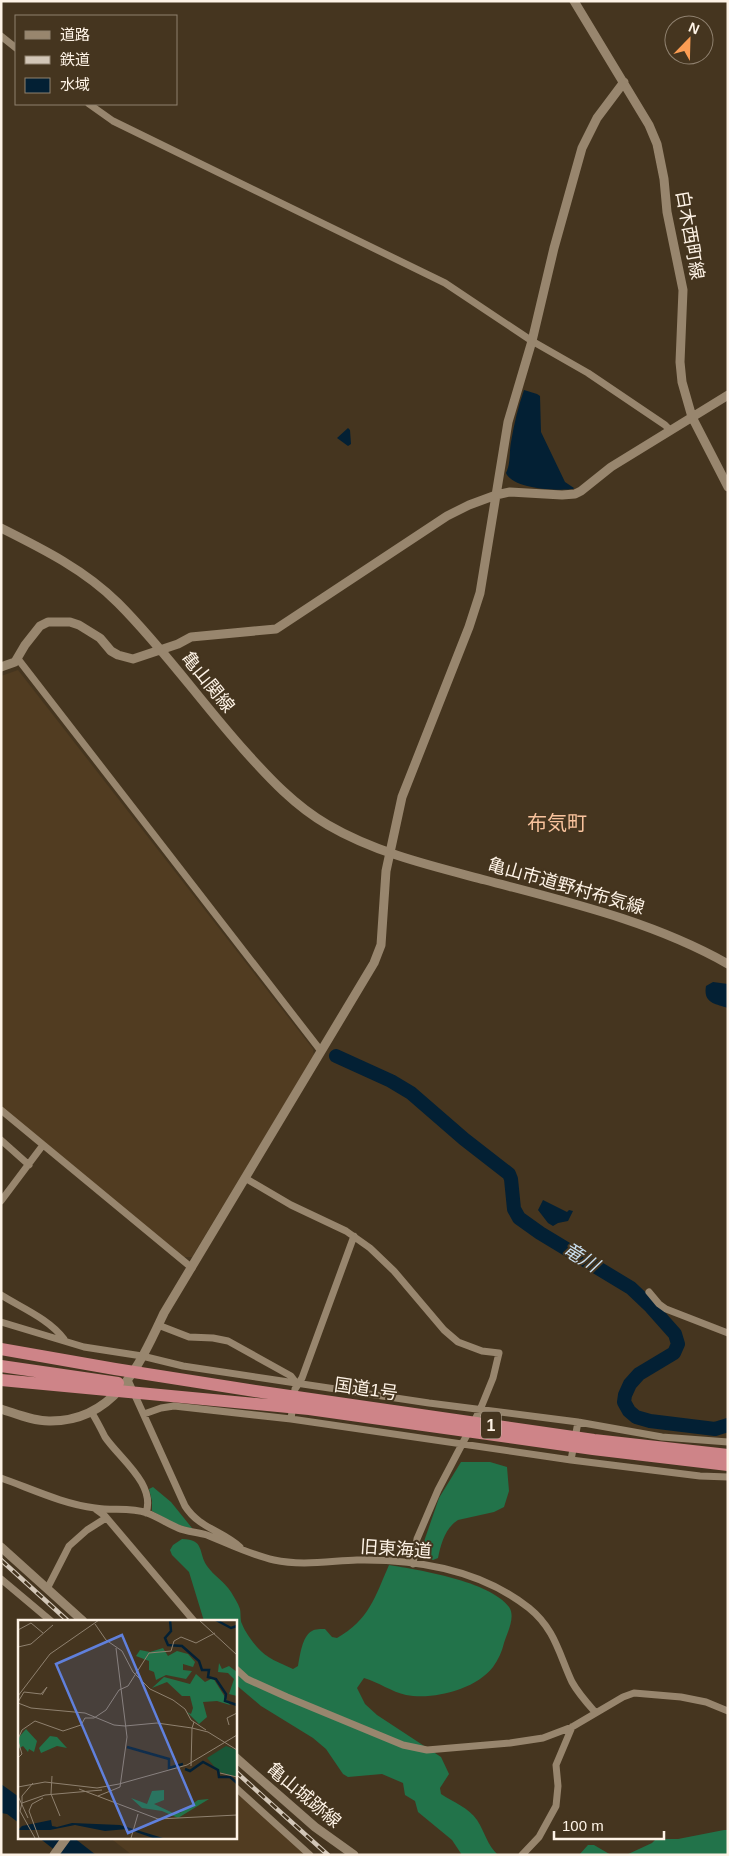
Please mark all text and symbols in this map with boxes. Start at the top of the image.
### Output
legend [15,15,178,105]
north arrow [664,15,714,65]
text: N [686,19,702,37]
text: 道路 [60,26,90,43]
text: 鉄道 [60,51,90,68]
text: 水域 [60,76,90,93]
street label: 白木西町線 [672,189,708,281]
street label: 亀山関線 [178,648,238,716]
district label: 布気町 [527,812,587,834]
street label: 亀山市道野村布気線 [485,854,647,918]
water label: 竜川 [559,1238,604,1277]
street label: 国道1号 [333,1375,399,1403]
road number: 1 [481,1412,501,1438]
street label: 旧東海道 [359,1537,433,1561]
inset map [18,1620,236,1838]
street label: 亀山城跡線 [263,1758,345,1832]
scale bar [554,1808,664,1840]
text: 100 m [562,1817,604,1834]

